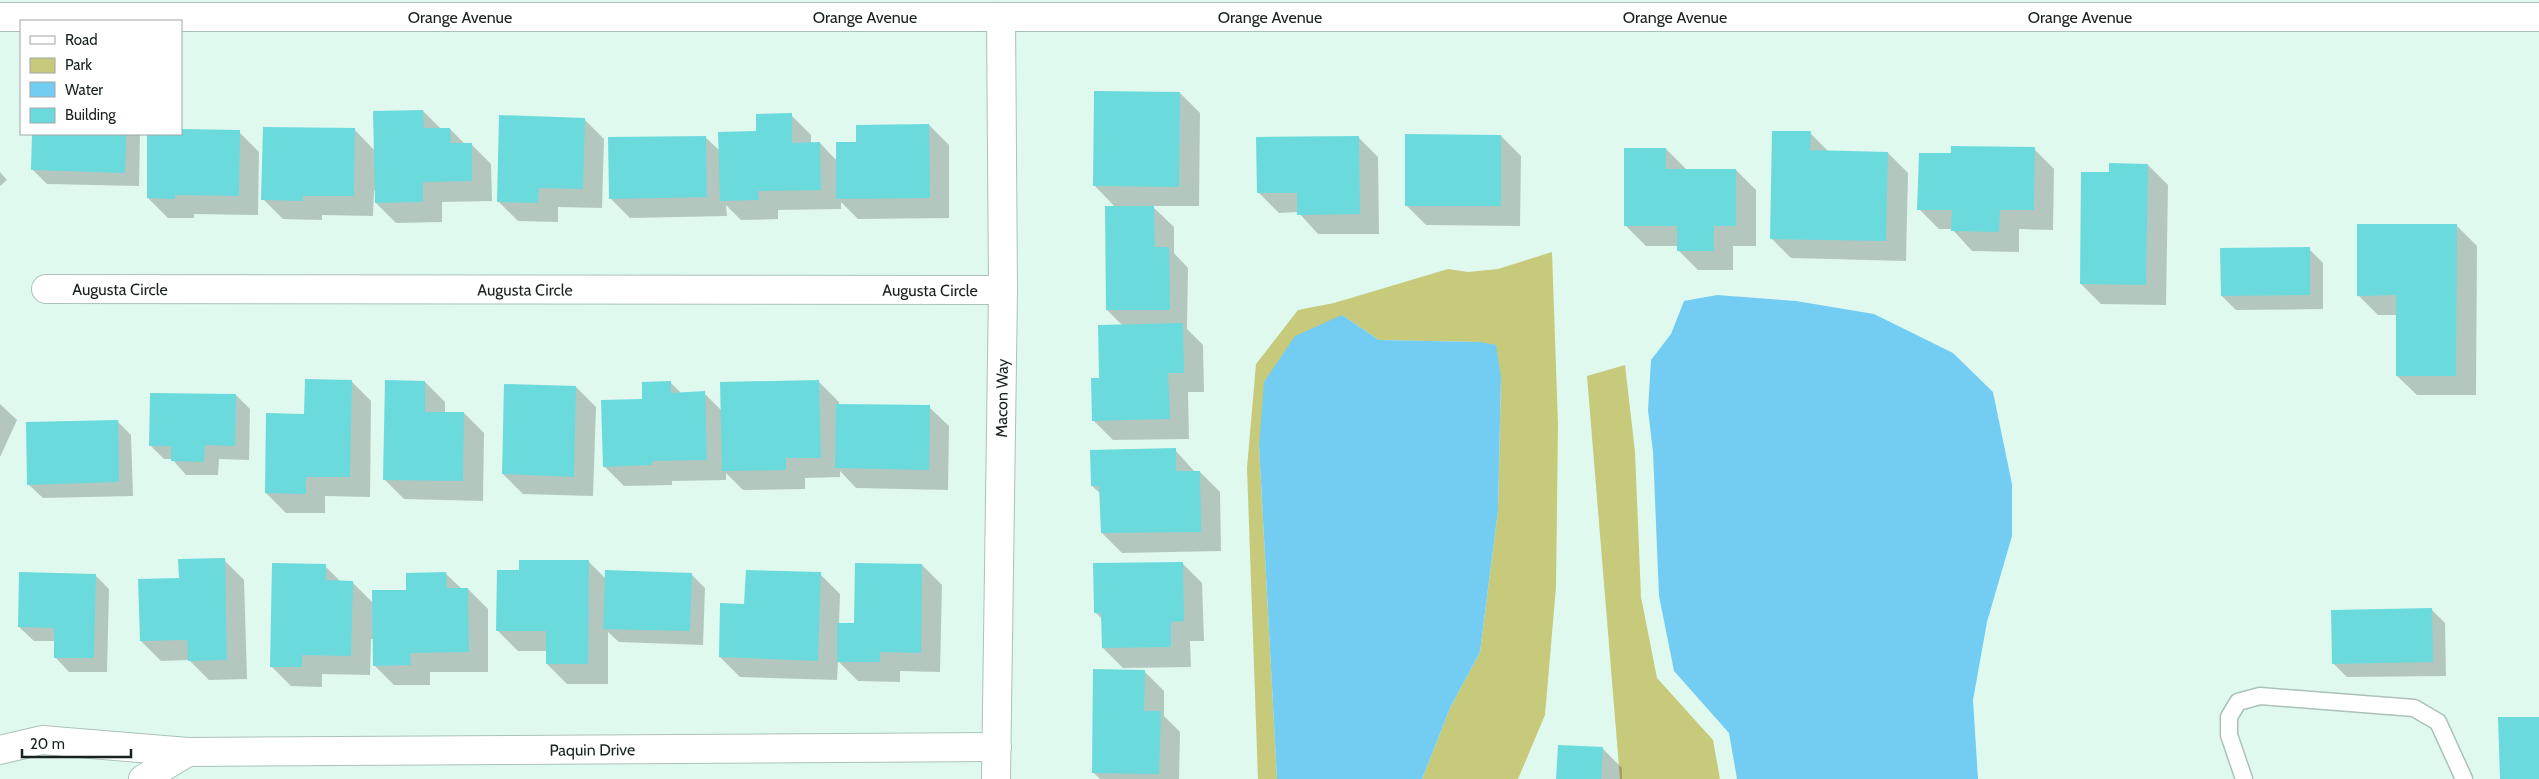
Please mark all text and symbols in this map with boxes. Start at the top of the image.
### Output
street label: Orange Avenue [408,8,512,27]
street label: Orange Avenue [813,8,917,27]
street label: Orange Avenue [1218,8,1322,27]
street label: Orange Avenue [1623,8,1727,27]
street label: Orange Avenue [2028,8,2132,27]
legend [20,20,182,135]
text: Road [65,31,98,49]
text: Park [65,56,92,74]
text: Water [65,81,103,99]
text: Building [65,106,116,124]
street label: Augusta Circle [72,280,168,299]
street label: Augusta Circle [477,280,573,300]
street label: Augusta Circle [882,281,978,300]
street label: Macon Way [992,358,1012,438]
scale bar [22,726,131,758]
text: 20 m [30,735,65,753]
street label: Paquin Drive [549,740,635,760]

